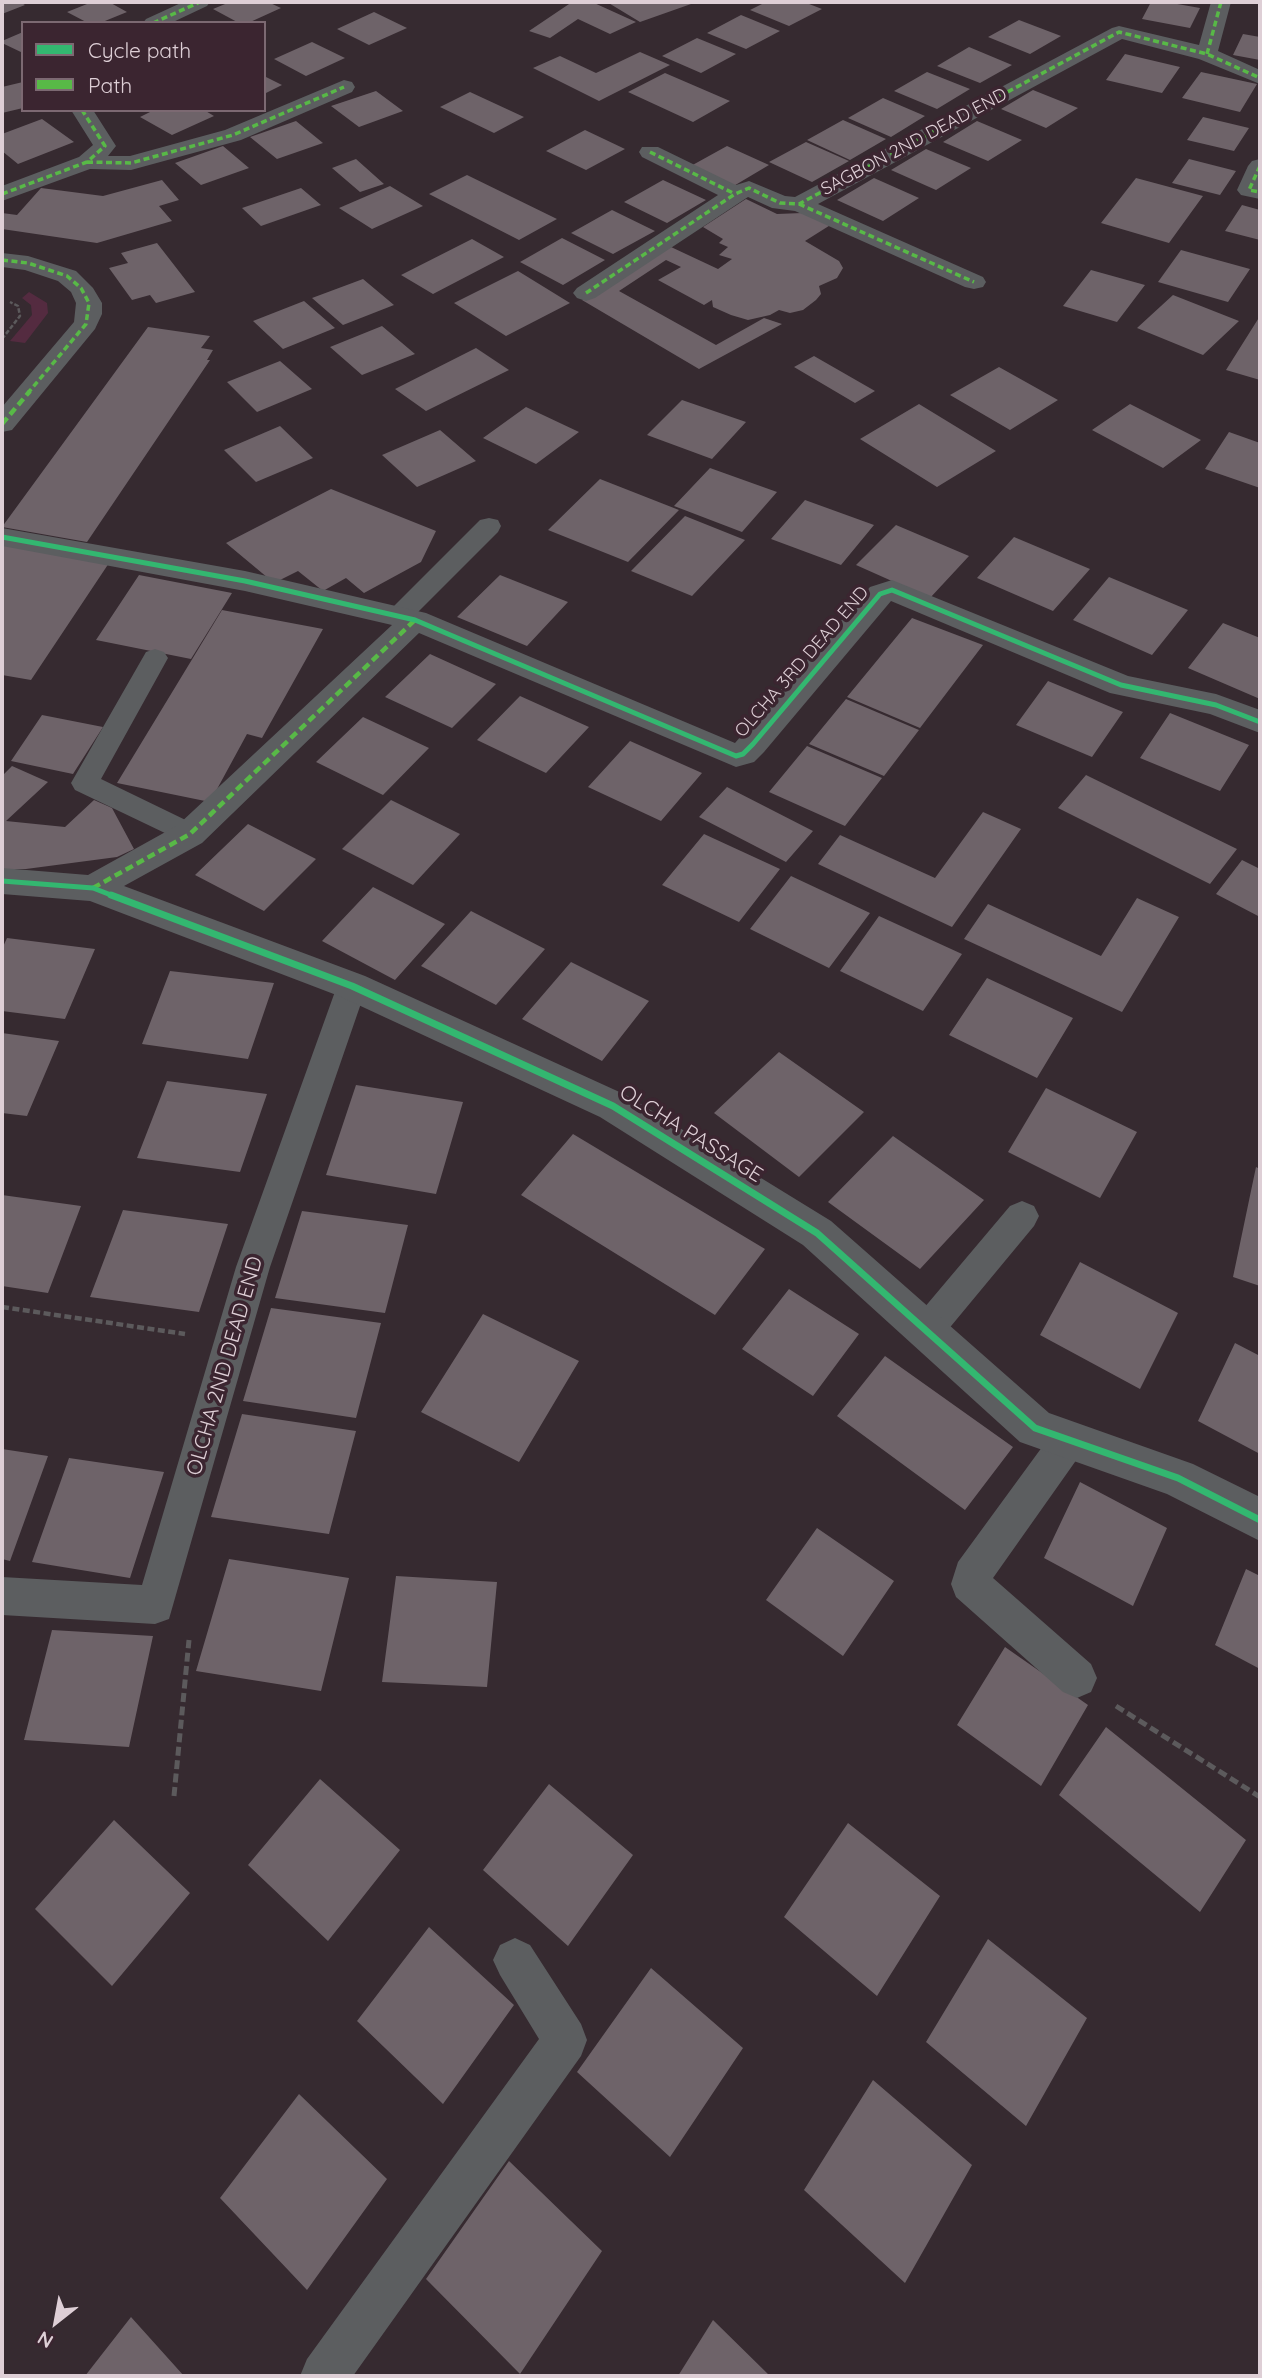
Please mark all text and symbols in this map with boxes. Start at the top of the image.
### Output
legend [21,21,266,112]
text: Cycle path [88,37,191,63]
text: Path [88,72,132,98]
street label: SAGBON 2ND DEAD END [817,84,1011,200]
street label: OLCHA 3RD DEAD END [731,582,873,742]
street label: OLCHA PASSAGE [615,1080,767,1188]
street label: OLCHA 2ND DEAD END [182,1254,268,1478]
north arrow [21,2287,91,2357]
text: N [33,2326,57,2354]

